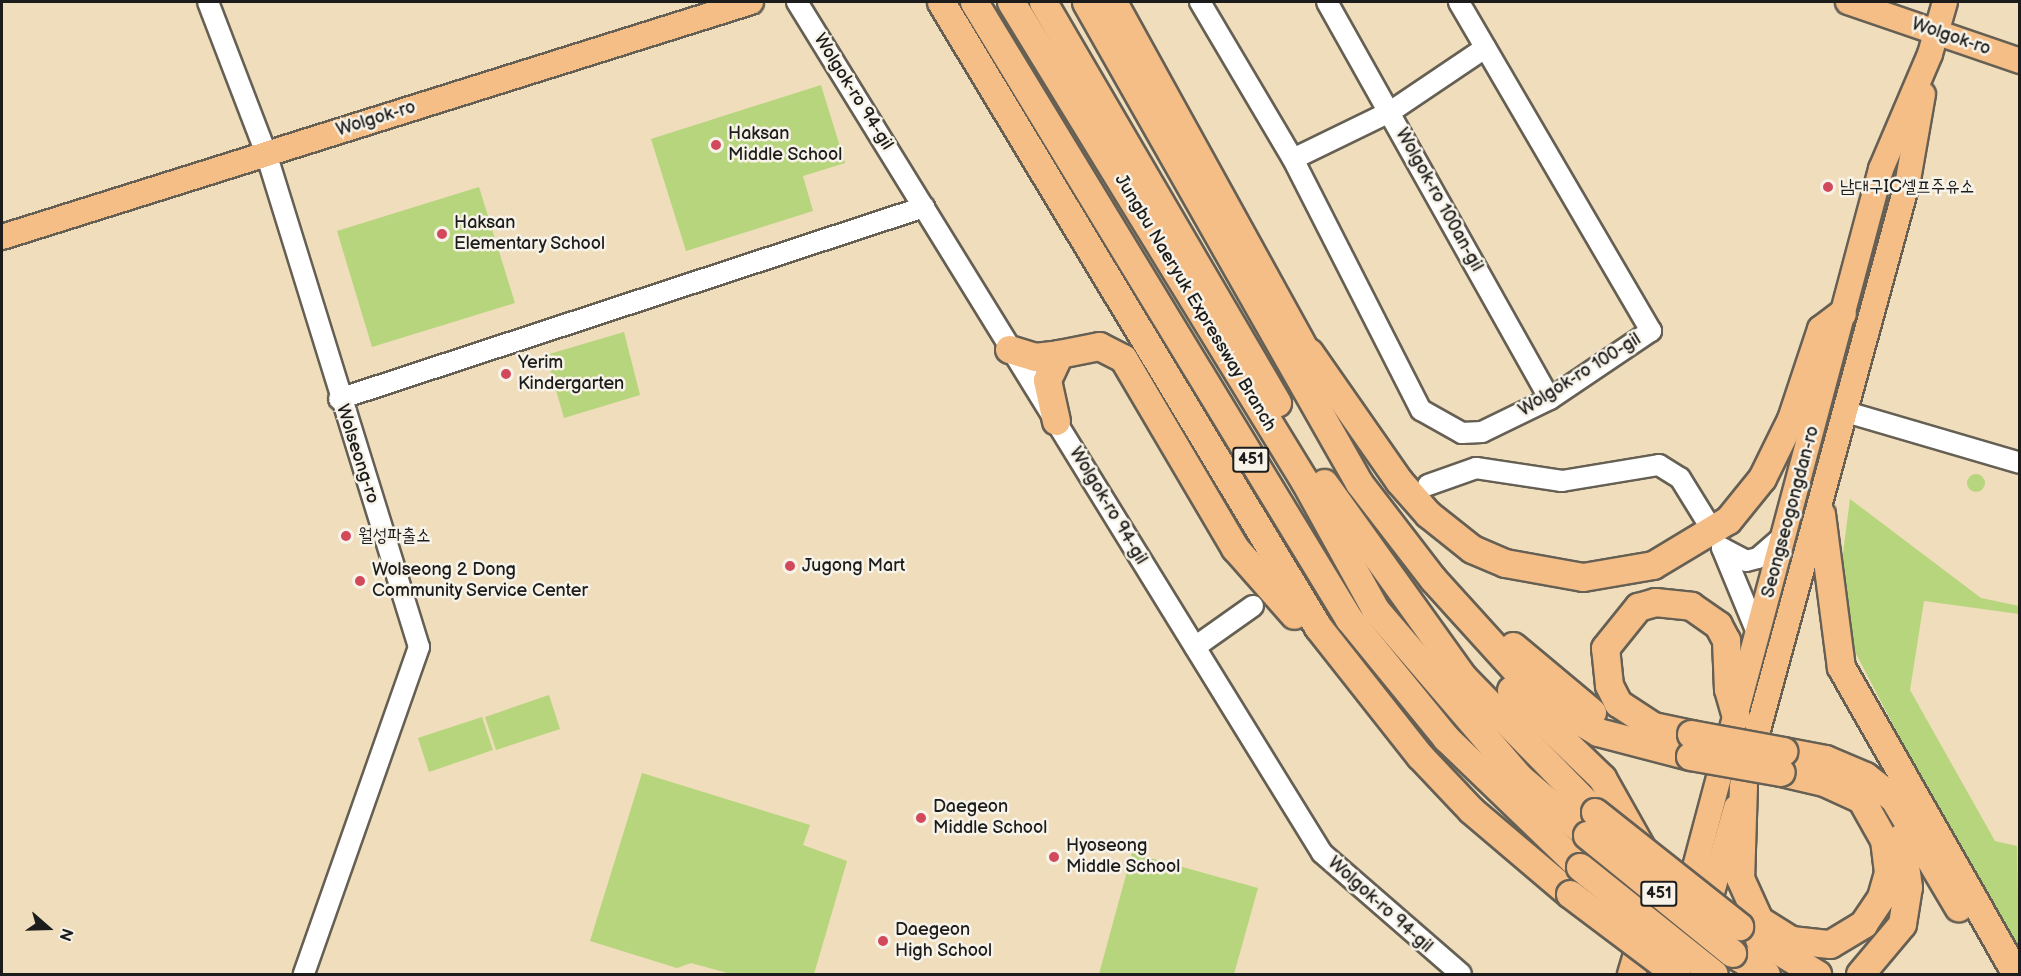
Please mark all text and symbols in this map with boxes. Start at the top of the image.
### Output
street label: Wolgok-ro [1909,13,1993,61]
street label: Wolgok-ro 94-gil [809,30,897,154]
street label: Wolgok-ro [334,97,418,141]
place label: Haksan Middle School [728,124,843,166]
street label: Wolgok-ro 100an-gil [1391,125,1487,275]
marker: Haksan Middle School [709,138,723,152]
street label: Jungbu Naeryuk Expressway Branch [1109,170,1281,436]
place label: 남대구IC셀프주유소 [1840,176,1974,198]
marker: 남대구IC셀프주유소 [1821,180,1835,194]
place label: Haksan Elementary School [454,213,607,256]
marker: Haksan Elementary School [435,227,449,241]
street label: Wolgok-ro 100-gil [1515,329,1645,421]
place label: Yerim Kindergarten [518,353,624,395]
marker: Yerim Kindergarten [499,367,513,381]
street label: Wolseong-ro [331,402,383,506]
street label: Seongseogongdan-ro [1758,424,1824,600]
street label: Wolgok-ro 94-gil [1064,443,1152,569]
road number: 451 [1232,447,1270,473]
place label: 월성파출소 [358,525,430,547]
marker: 월성파출소 [339,529,353,543]
place label: Jugong Mart [802,555,905,577]
marker: Jugong Mart [783,559,797,573]
place label: Wolseong 2 Dong Community Service Center [372,560,589,602]
marker: Wolseong 2 Dong Community Service Center [353,574,367,588]
place label: Daegeon Middle School [933,797,1048,840]
marker: Daegeon Middle School [914,811,928,825]
place label: Hyoseong Middle School [1066,836,1181,878]
marker: Hyoseong Middle School [1047,850,1061,864]
street label: Wolgok-ro 94-gil [1323,852,1437,958]
road number: 451 [1640,881,1678,907]
north arrow [18,898,78,958]
place label: Daegeon High School [895,920,992,962]
text: N [54,925,76,943]
marker: Daegeon High School [876,934,890,948]

